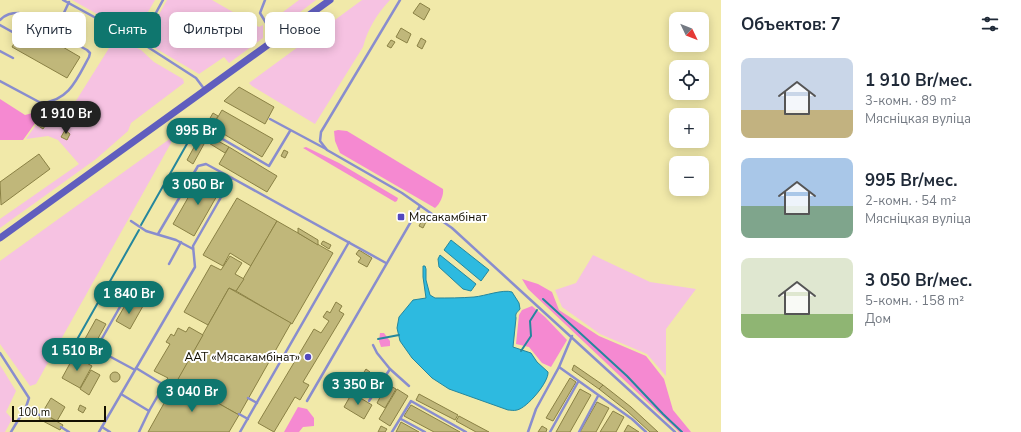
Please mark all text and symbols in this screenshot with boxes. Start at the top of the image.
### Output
chip: Купить [12,12,86,48]
chip: Снять [94,12,161,48]
chip: Фильтры [169,12,257,48]
chip: Новое [265,12,335,48]
north arrow [669,12,709,52]
map controls [669,12,709,196]
text: Объектов: 7 [741,13,841,36]
icon: filters [979,13,1001,35]
button: locate [669,60,709,100]
text: 1 910 Br/мес. [865,69,972,92]
icon: home [773,74,821,122]
text: 3-комн. · 89 m² [865,92,956,110]
pin: 1 910 Br [25,101,107,135]
text: 1 910 Br [40,105,92,123]
button: + [669,108,709,148]
text: Мясніцкая вуліца [865,110,971,128]
pin: 995 Br [163,118,229,152]
text: 995 Br [176,122,216,140]
button: − [669,156,709,196]
text: 995 Br/мес. [865,169,957,192]
pin: 3 050 Br [157,172,239,206]
icon: home [773,174,821,222]
text: 3 050 Br [172,176,224,194]
text: 2-комн. · 54 m² [865,192,956,210]
place label: Мясакамбінат [409,209,488,225]
text: Мясніцкая вуліца [865,210,971,228]
marker: Мясакамбінат [396,212,406,222]
text: 3 050 Br/мес. [865,269,972,292]
icon: home [773,274,821,322]
pin: 1 840 Br [88,281,170,315]
text: 1 840 Br [103,285,155,303]
text: 5-комн. · 158 m² [865,292,964,310]
text: Дом [865,310,891,328]
pin: 1 510 Br [36,338,118,372]
text: 1 510 Br [51,342,103,360]
place label: ААТ «Мясакамбінат» [185,349,300,365]
marker: ААТ «Мясакамбінат» [303,352,313,362]
pin: 3 350 Br [317,372,399,406]
text: 3 350 Br [332,376,384,394]
pin: 3 040 Br [151,379,233,413]
text: 3 040 Br [166,383,218,401]
scale bar [12,404,106,423]
text: 100 m [18,405,50,420]

